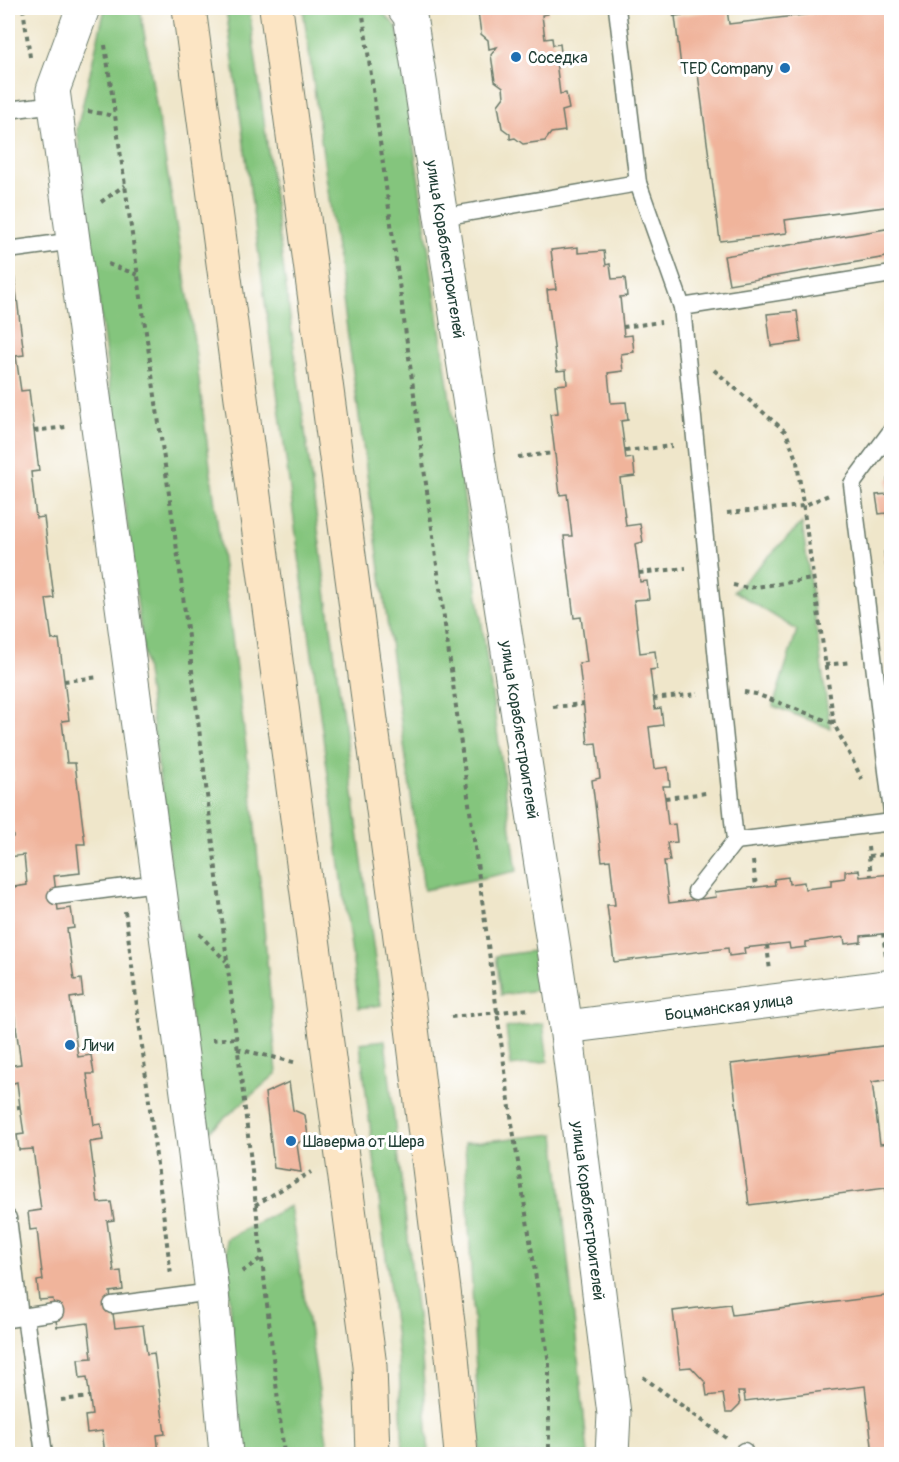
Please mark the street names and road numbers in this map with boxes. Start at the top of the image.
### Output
street label: улица Кораблестроителей [421,158,469,340]
street label: улица Кораблестроителей [495,638,543,820]
street label: Боцманская улица [664,990,794,1025]
street label: улица Кораблестроителей [567,1119,609,1301]

